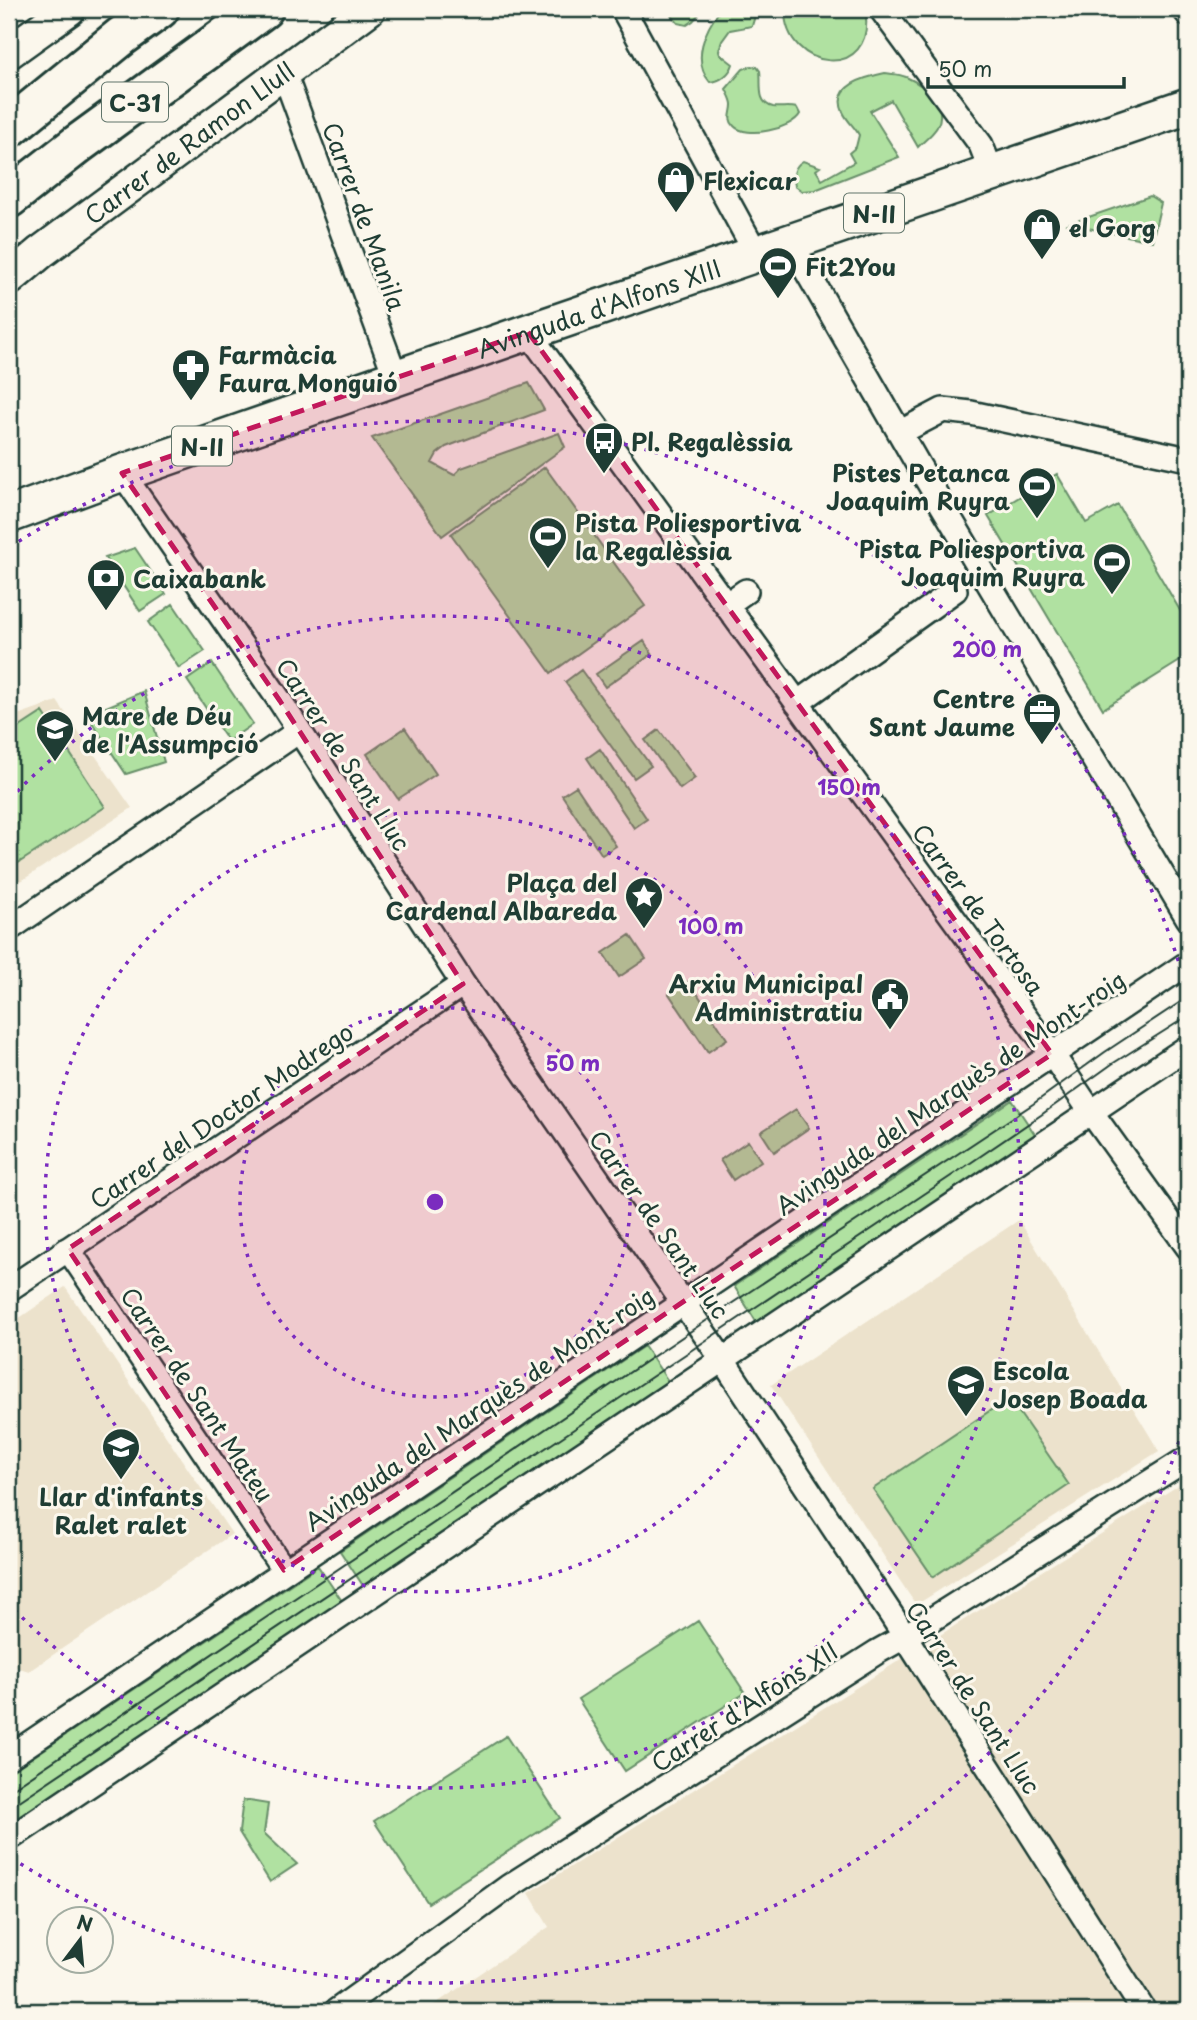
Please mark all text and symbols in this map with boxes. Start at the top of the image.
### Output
scale bar [928,46,1124,90]
street label: Carrer de Ramon Llull [76,52,302,232]
text: 50 m [938,52,992,84]
road number: C-31 [102,82,168,122]
street label: Carrer de Manila [314,117,416,316]
shop icon: Flexicar [655,159,697,214]
place label: Flexicar [703,162,797,198]
road number: N-II [844,194,904,232]
shop icon: el Gorg [1021,206,1063,261]
place label: el Gorg [1069,209,1156,245]
sports icon: Fit2You [757,245,799,300]
place label: Fit2You [805,248,896,284]
street label: Avinguda d'Alfons XIII [472,249,725,366]
place label: Farmàcia Faura Monguió [218,336,397,400]
pharmacy icon: Farmàcia Faura Monguió [170,347,212,402]
bus stop icon: Pl. Regalèssia [583,420,625,475]
place label: Pl. Regalèssia [631,423,793,459]
road number: N-II [172,426,232,466]
place label: Pistes Petanca Joaquim Ruyra [826,454,1011,518]
sports icon: Pistes Petanca Joaquim Ruyra [1016,465,1058,520]
place label: Pista Poliesportiva la Regalèssia [575,504,802,568]
sports icon: Pista Poliesportiva la Regalèssia [527,515,569,570]
place label: Pista Poliesportiva Joaquim Ruyra [859,530,1086,594]
sports icon: Pista Poliesportiva Joaquim Ruyra [1091,541,1133,596]
bank icon: Caixabank [85,557,127,612]
place label: Caixabank [133,560,266,596]
text: 200 m [952,632,1022,664]
street label: Carrer de Sant Lluc [268,650,420,858]
place label: Centre Sant Jaume [869,680,1015,744]
office icon: Centre Sant Jaume [1021,691,1063,746]
place label: Mare de Déu de l'Assumpció [82,697,258,761]
school or university icon: Mare de Déu de l'Assumpció [34,708,76,763]
text: 150 m [817,770,881,802]
street label: Carrer de Tortosa [904,815,1054,1003]
place label: Plaça del Cardenal Albareda [386,864,618,928]
place icon: Plaça del Cardenal Albareda [623,875,665,930]
text: 100 m [678,909,744,941]
street label: Avinguda del Marquès de Mont-roig [768,961,1132,1223]
place label: Arxiu Municipal Administratiu [669,965,863,1029]
public building icon: Arxiu Municipal Administratiu [869,976,911,1031]
street label: Carrer del Doctor Modrego [82,1013,360,1217]
text: 50 m [546,1046,600,1078]
street label: Carrer de Sant Lluc [581,1122,739,1326]
centre of rings [423,1190,447,1214]
street label: Avinguda del Marquès de Mont-roig [297,1277,661,1539]
street label: Carrer de Sant Mateu [113,1279,283,1509]
place label: Escola Josep Boada [993,1352,1148,1416]
school or university icon: Escola Josep Boada [945,1363,987,1418]
school or university icon: Llar d'infants Ralet ralet [100,1426,142,1481]
place label: Llar d'infants Ralet ralet [39,1478,203,1542]
street label: Carrer de Sant Lluc [898,1593,1050,1801]
street label: Carrer d'Alfons XII [644,1632,844,1780]
north arrow [46,1904,116,1974]
text: N [74,1907,96,1938]

